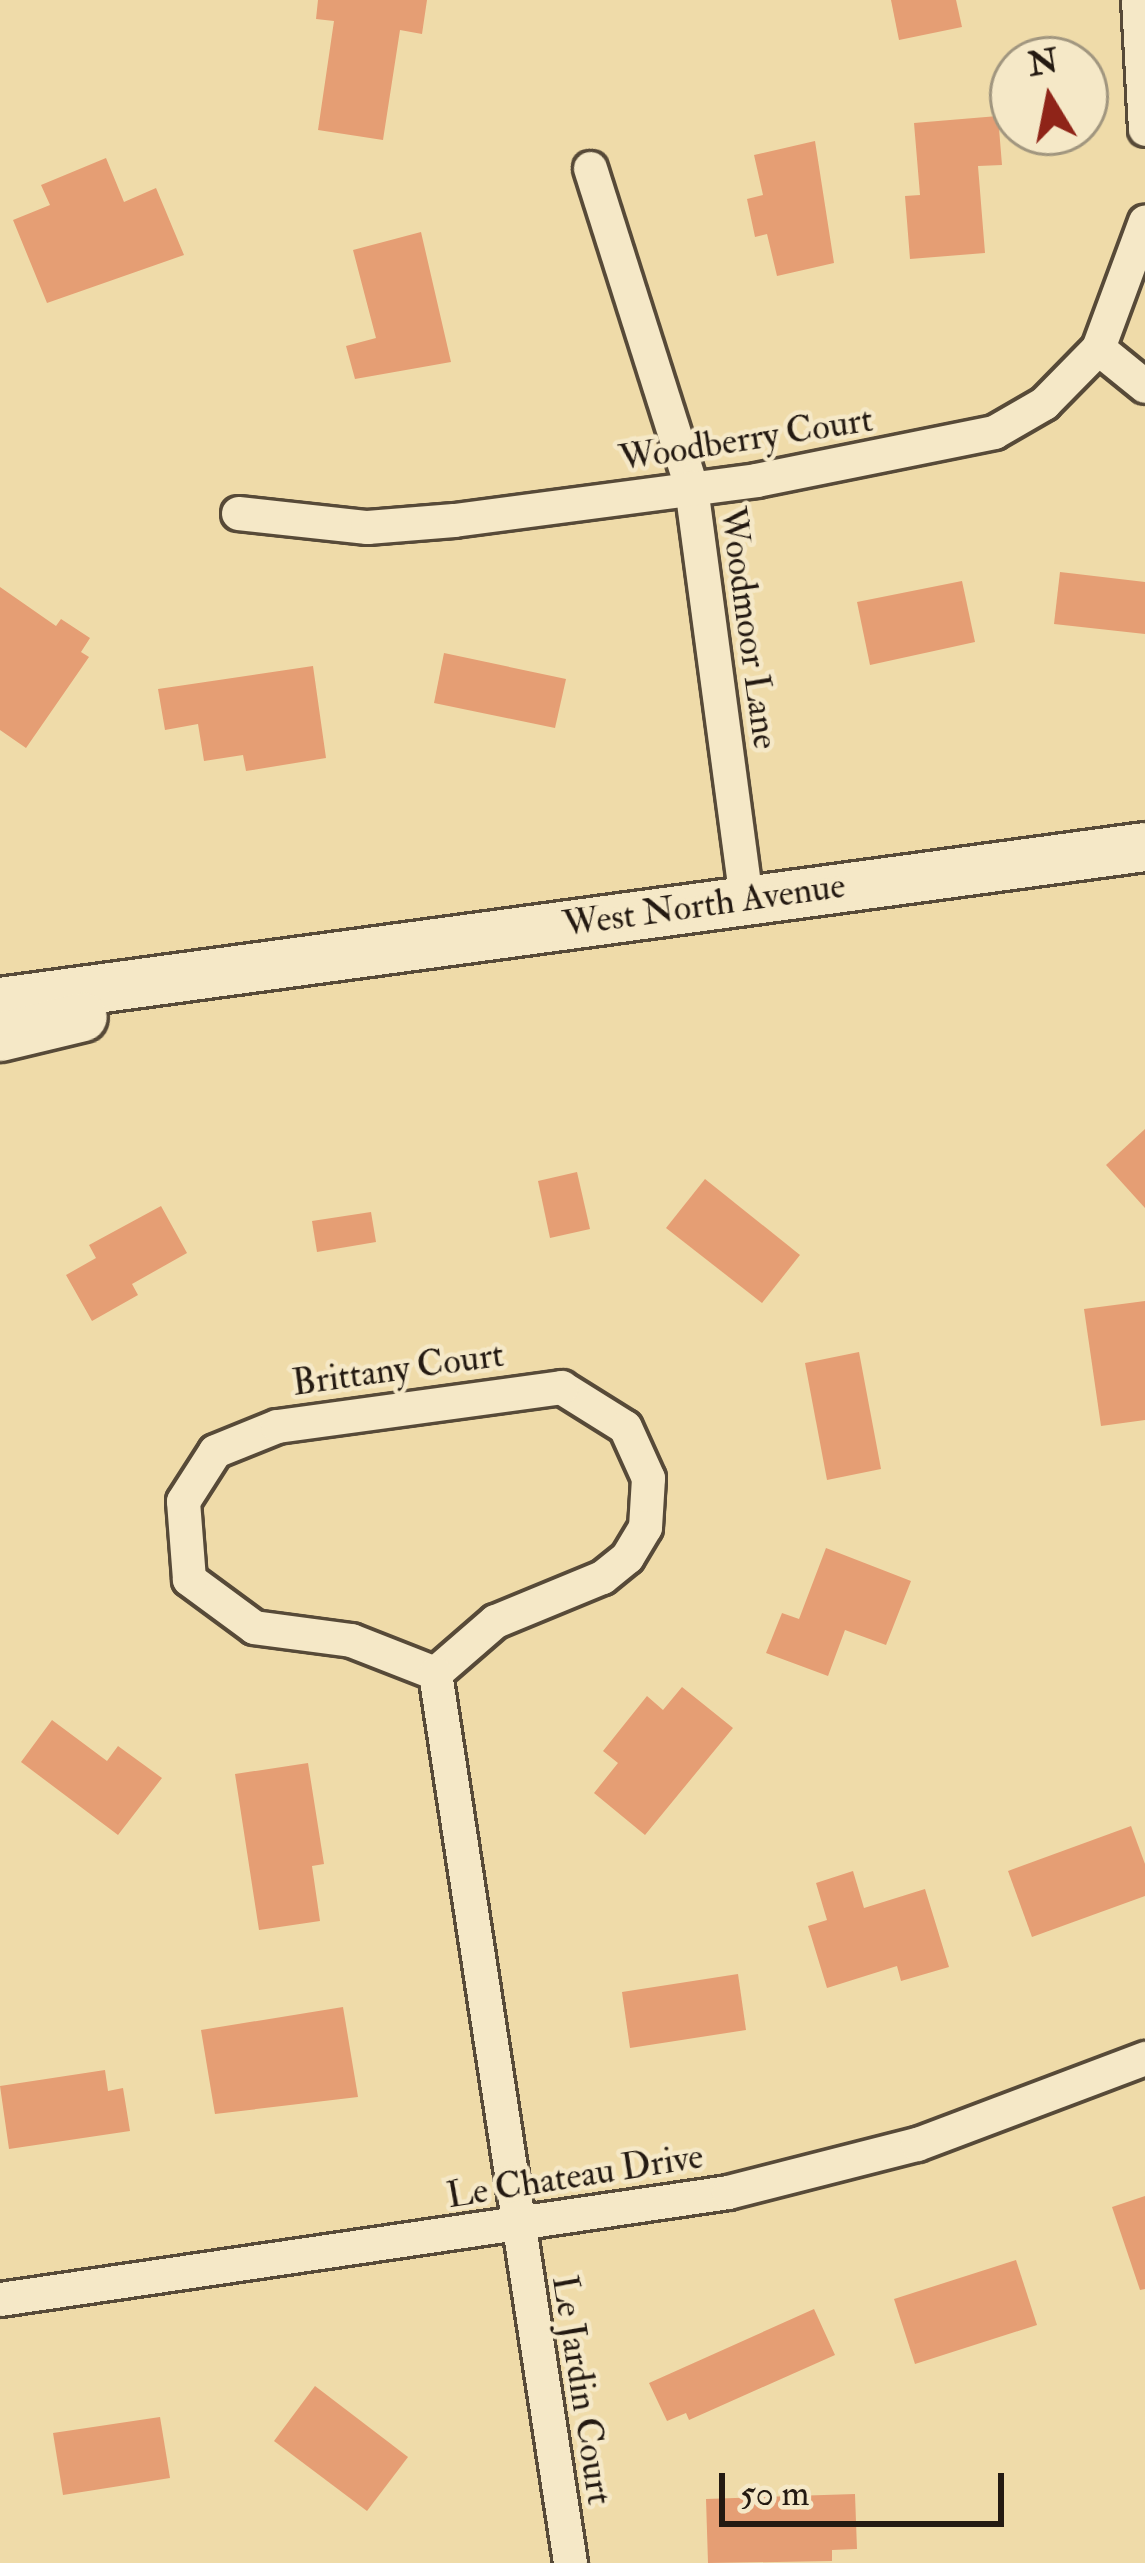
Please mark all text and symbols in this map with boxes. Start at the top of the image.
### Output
north arrow [989,36,1109,156]
text: N [1025,40,1061,86]
street label: Woodberry Court [616,398,876,480]
street label: Woodmoor Lane [711,504,787,752]
street label: West North Avenue [560,864,848,946]
street label: Brittany Court [289,1333,507,1405]
street label: Le Chateau Drive [444,2134,706,2218]
street label: Le Jardin Court [543,2272,621,2508]
scale bar [725,2449,1010,2523]
text: 50 m [740,2471,809,2516]

